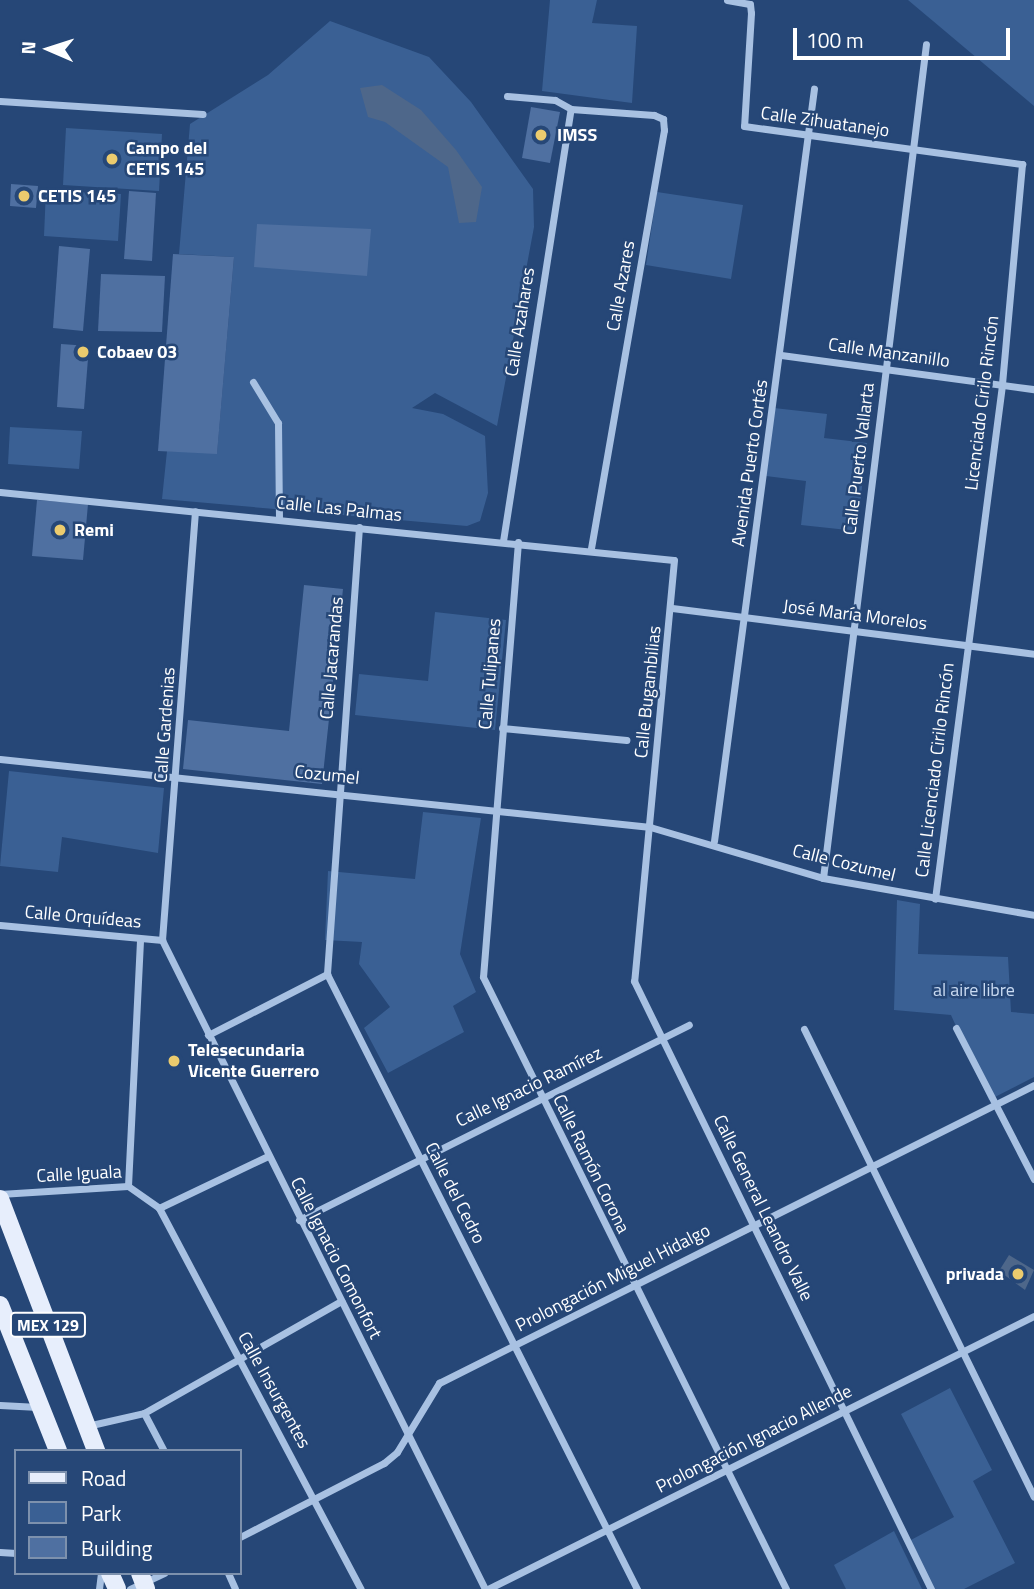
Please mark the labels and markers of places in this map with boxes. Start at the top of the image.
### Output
place label: IMSS [557,124,597,146]
marker: IMSS [531,125,551,145]
place label: Campo del CETIS 145 [126,138,207,180]
marker: Campo del CETIS 145 [104,151,120,167]
place label: CETIS 145 [38,185,116,207]
marker: CETIS 145 [16,188,32,204]
place label: Cobaev 03 [97,341,177,363]
marker: Cobaev 03 [75,344,91,360]
place label: Remi [74,519,114,541]
marker: Remi [52,522,68,538]
place label: Telesecundaria Vicente Guerrero [188,1040,319,1082]
marker: Telesecundaria Vicente Guerrero [166,1053,182,1069]
place label: privada [946,1263,1004,1285]
marker: privada [1010,1266,1026,1282]

